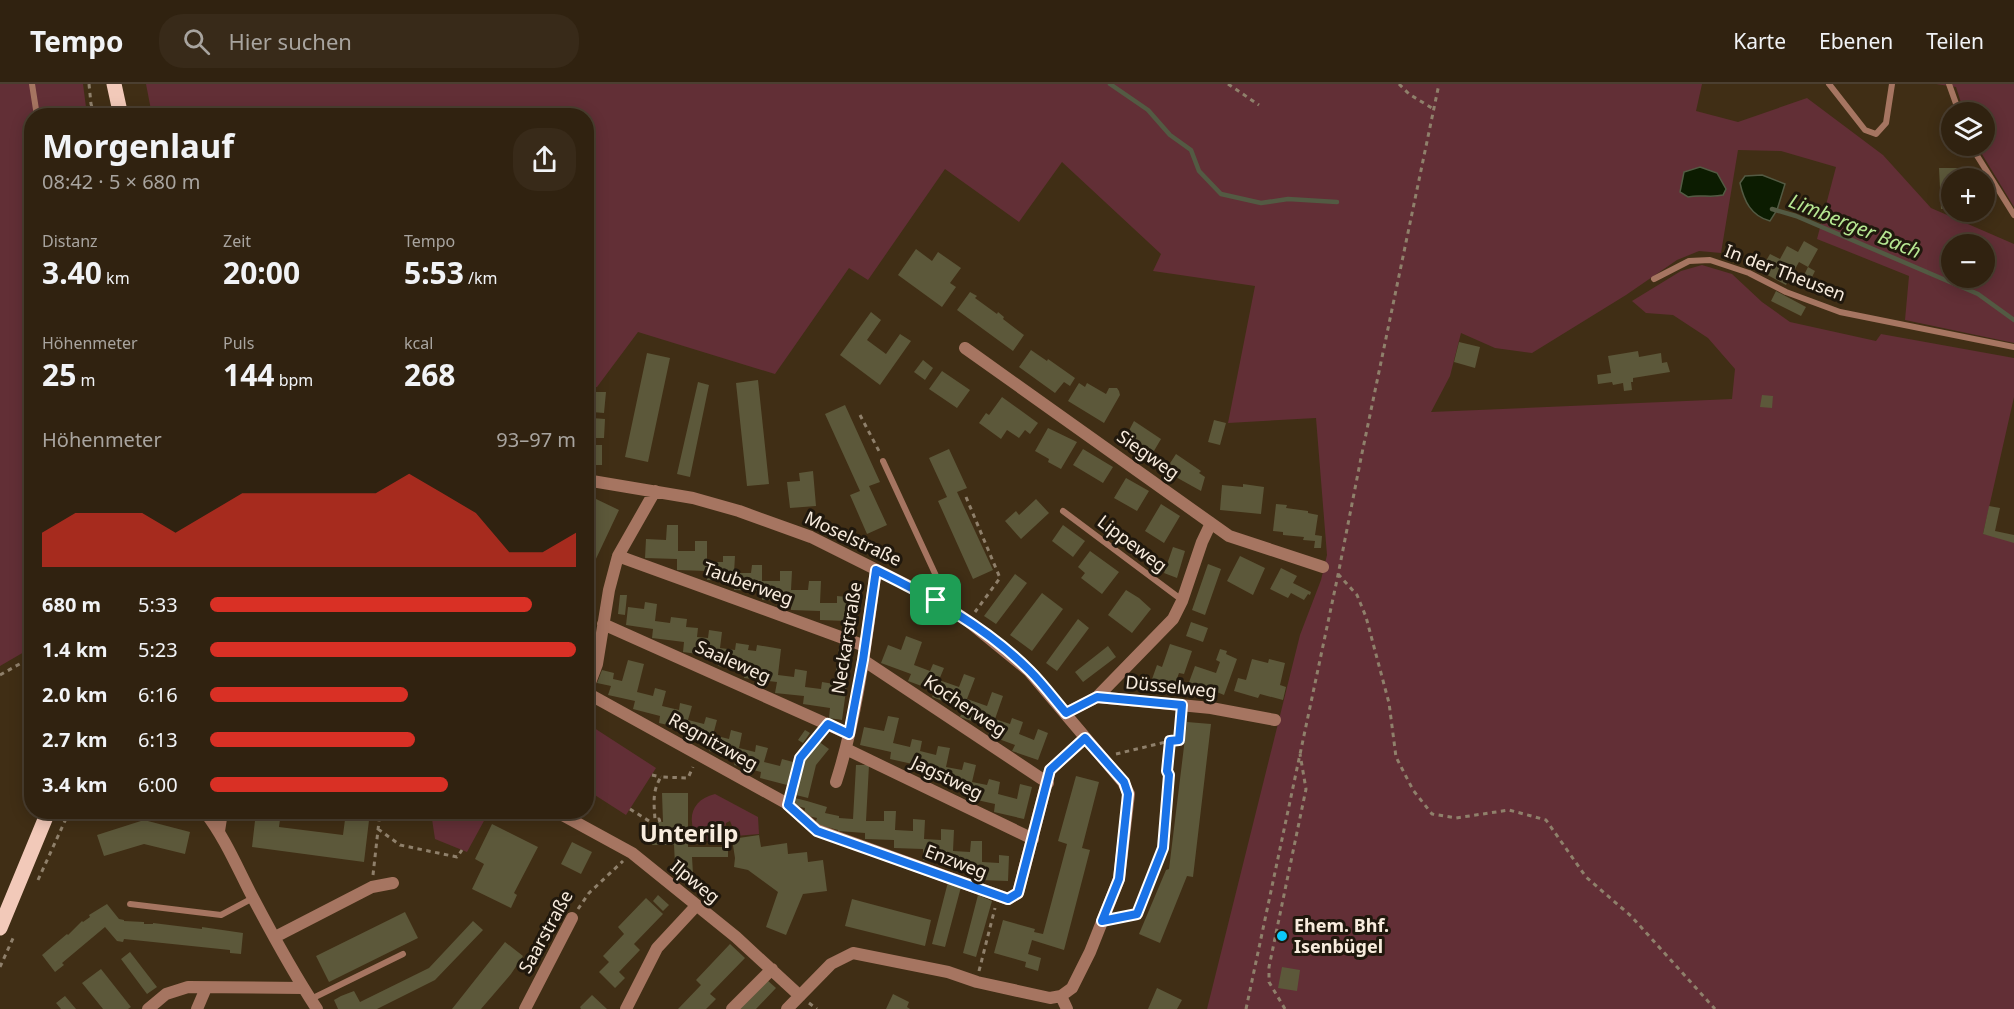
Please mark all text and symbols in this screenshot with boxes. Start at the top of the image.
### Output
search box [159,14,579,68]
text: Tempo [30,22,123,60]
icon: search [180,25,213,58]
text: Hier suchen [228,26,352,56]
text: Karte [1733,27,1786,55]
text: Ebenen [1819,27,1893,55]
text: Teilen [1926,27,1984,55]
map controls [1941,102,1995,288]
button: layers [1941,102,1995,156]
text: Morgenlauf [42,123,234,168]
button: share [513,128,576,191]
text: 08:42 · 5 × 680 m [42,168,200,195]
button: + [1941,168,1995,222]
water label: Limberger Bach [1785,187,1925,264]
text: Distanz [42,230,98,252]
text: Zeit [223,230,251,252]
text: Tempo [404,230,455,252]
button: − [1941,234,1995,288]
street label: In der Theusen [1722,238,1849,306]
text: 3.40 [42,252,102,293]
text: 20:00 [223,252,300,293]
text: 5:53 [404,252,464,293]
text: km [102,267,130,289]
text: /km [464,267,498,289]
text: Höhenmeter [42,332,138,354]
text: Puls [223,332,254,354]
text: kcal [404,332,433,354]
text: 25 [42,354,76,395]
text: 144 [223,354,274,395]
text: 268 [404,354,455,395]
text: m [76,369,95,391]
text: bpm [274,369,313,391]
street label: Siegweg [1113,424,1185,484]
text: Höhenmeter [42,426,162,453]
text: 93–97 m [496,426,576,453]
street label: Moselstraße [801,505,906,571]
street label: Lippeweg [1093,509,1172,577]
street label: Tauberweg [700,556,797,610]
pin [910,574,961,625]
street label: Neckarstraße [825,580,867,696]
icon: arrive [919,583,952,616]
text: 680 m [42,591,101,618]
text: 5:33 [138,591,178,618]
street label: Saaleweg [692,634,775,688]
text: 1.4 km [42,636,108,663]
text: 5:23 [138,636,178,663]
street label: Kocherweg [920,669,1012,742]
street label: Düsselweg [1124,669,1218,703]
text: 2.0 km [42,681,108,708]
text: 6:16 [138,681,178,708]
street label: Regnitzweg [665,707,762,776]
text: 2.7 km [42,726,108,753]
text: 6:13 [138,726,178,753]
street label: Jagstweg [906,749,987,805]
text: 3.4 km [42,771,108,798]
text: 6:00 [138,771,178,798]
district label: Unterilp [640,816,738,849]
street label: Enzweg [922,838,991,884]
street label: Ilpweg [666,854,725,908]
street label: Saarstraße [512,886,578,977]
place label: Ehem. Bhf. Isenbügel [1294,913,1389,958]
marker: Ehem. Bhf. Isenbügel [1275,929,1289,943]

